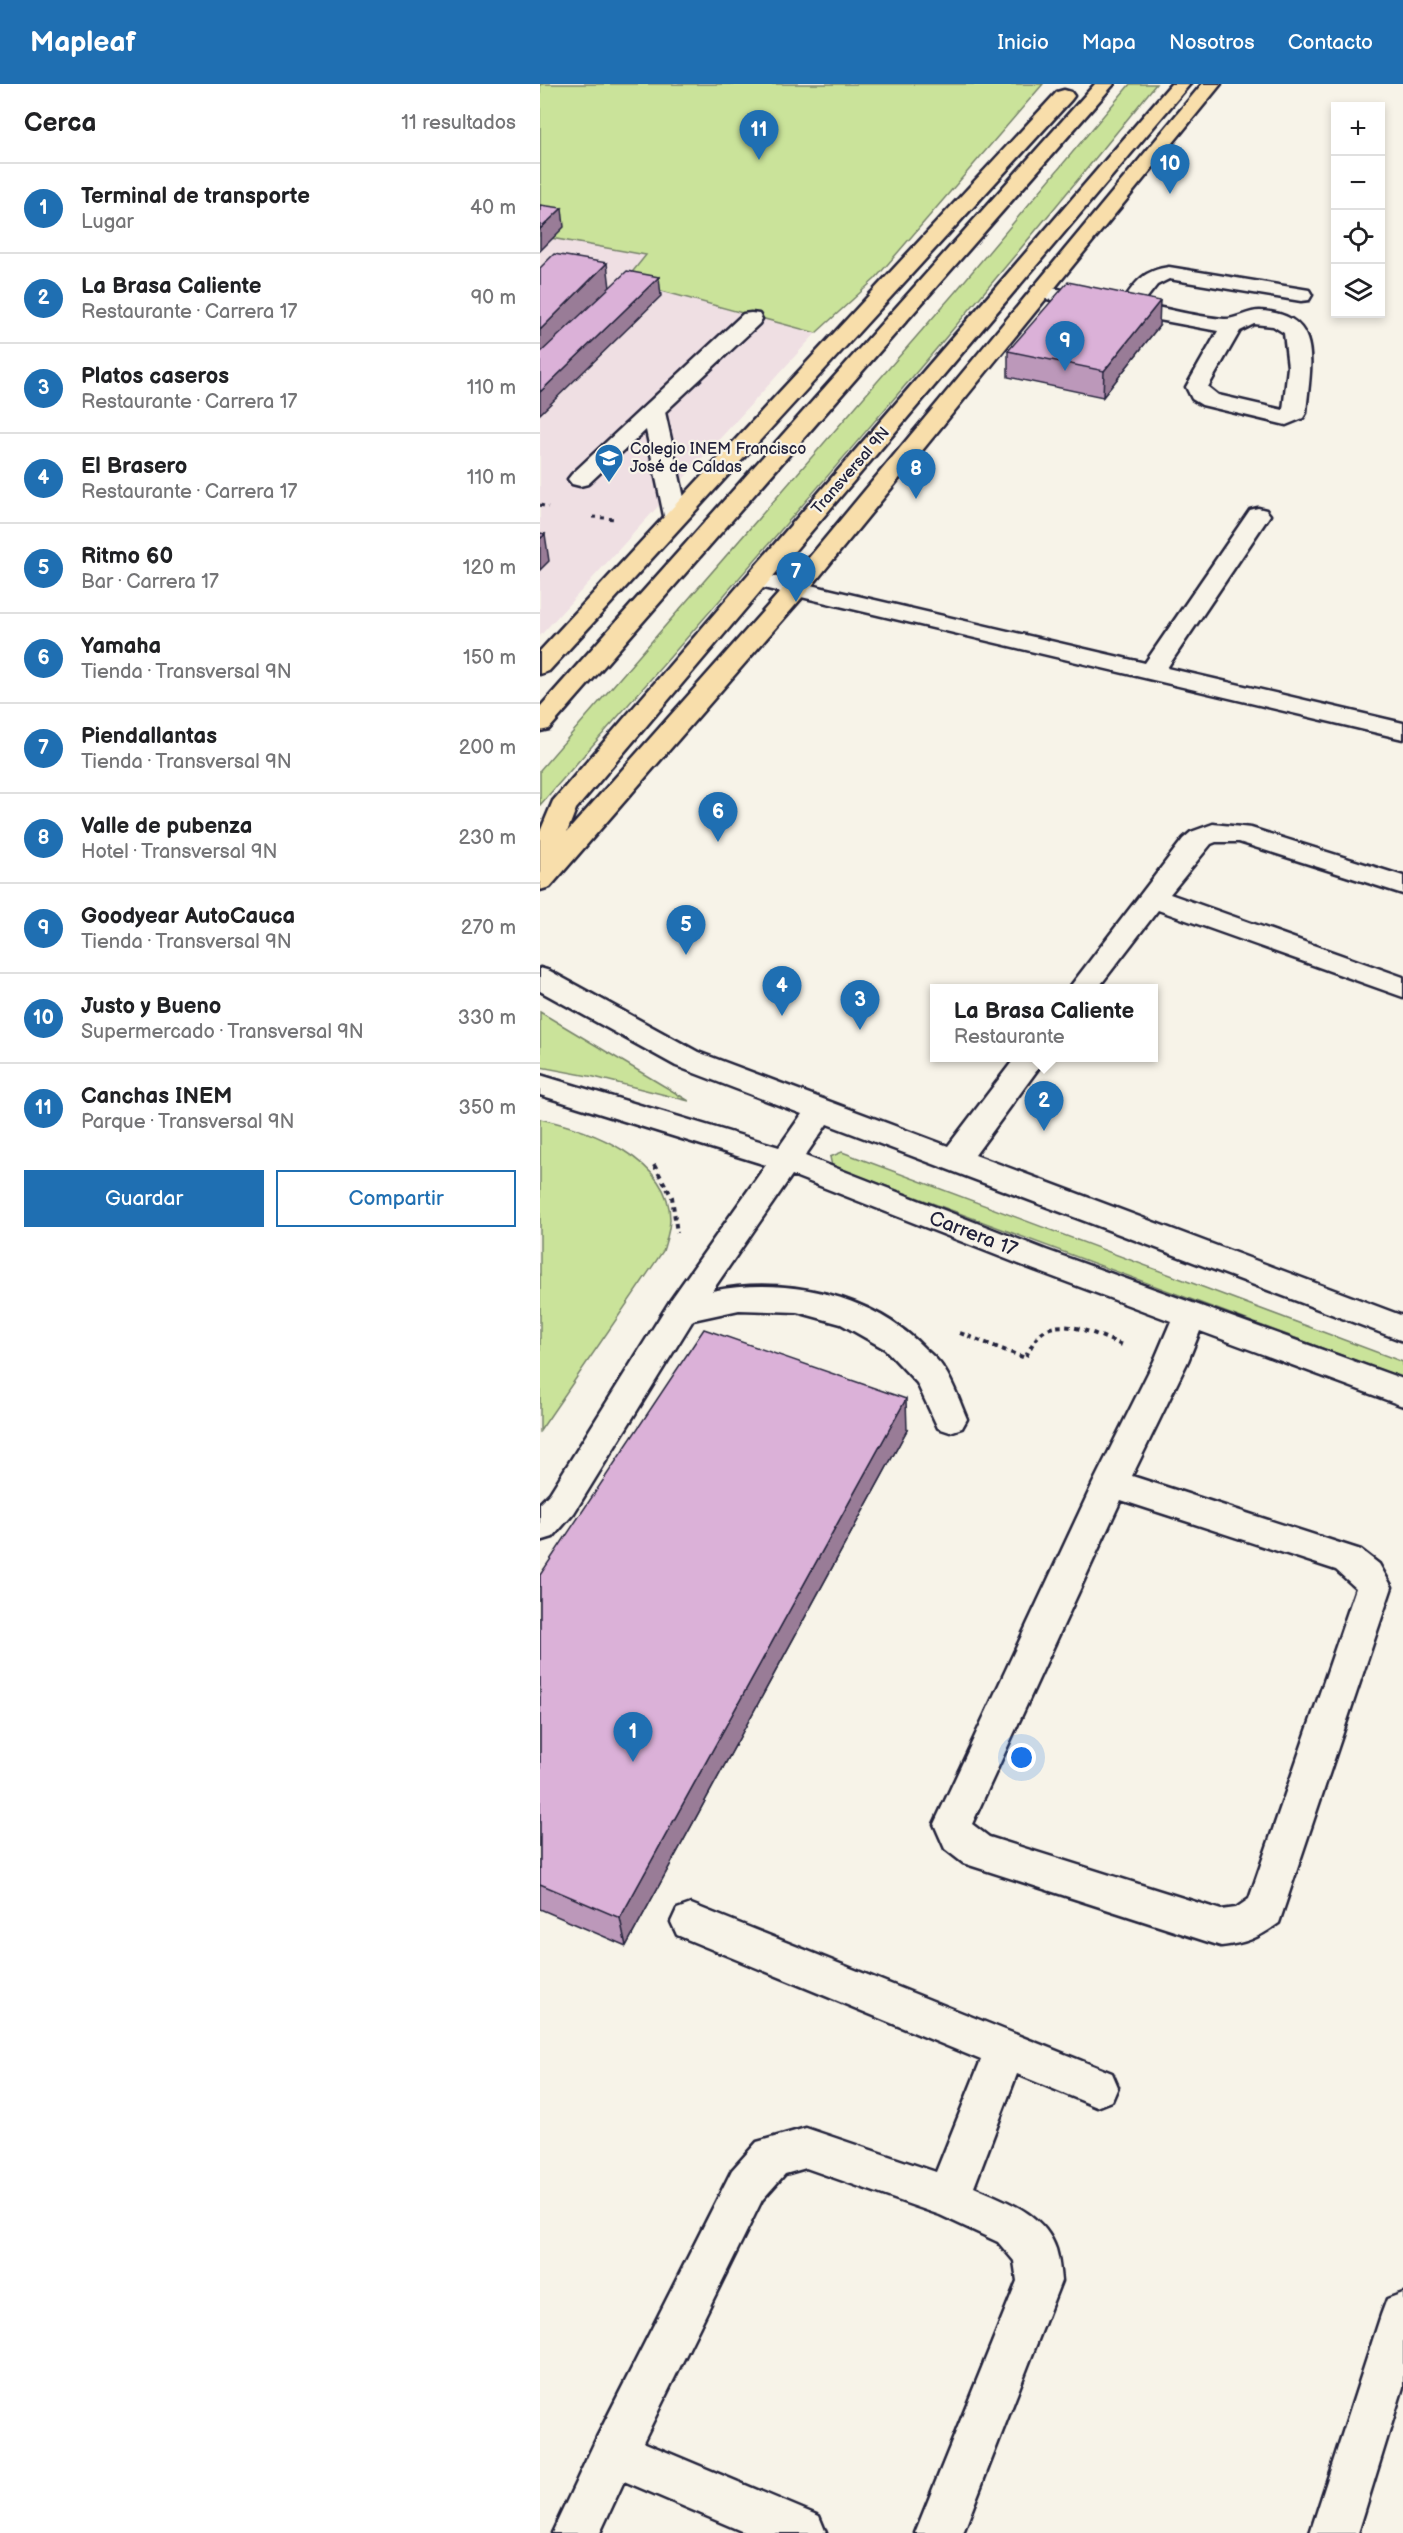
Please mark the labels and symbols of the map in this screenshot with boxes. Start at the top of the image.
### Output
pin: 11 [740,110,778,160]
pin: 10 [1150,144,1190,194]
pin: 9 [1046,322,1084,371]
street label: Transversal 9N [808,424,894,518]
place label: Colegio INEM Francisco José de Caldas [630,440,806,477]
school or university icon: Colegio INEM Francisco José de Caldas [593,442,625,484]
pin: 8 [896,450,935,499]
pin: 7 [776,552,816,602]
pin: 6 [698,792,738,842]
pin: 5 [666,906,706,955]
pin: 4 [762,966,802,1016]
pin: 3 [840,980,880,1030]
pin: 2 [1024,1082,1064,1131]
street label: Carrera 17 [925,1206,1021,1262]
pin: 1 [614,1712,652,1762]
your location [1007,1743,1036,1772]

